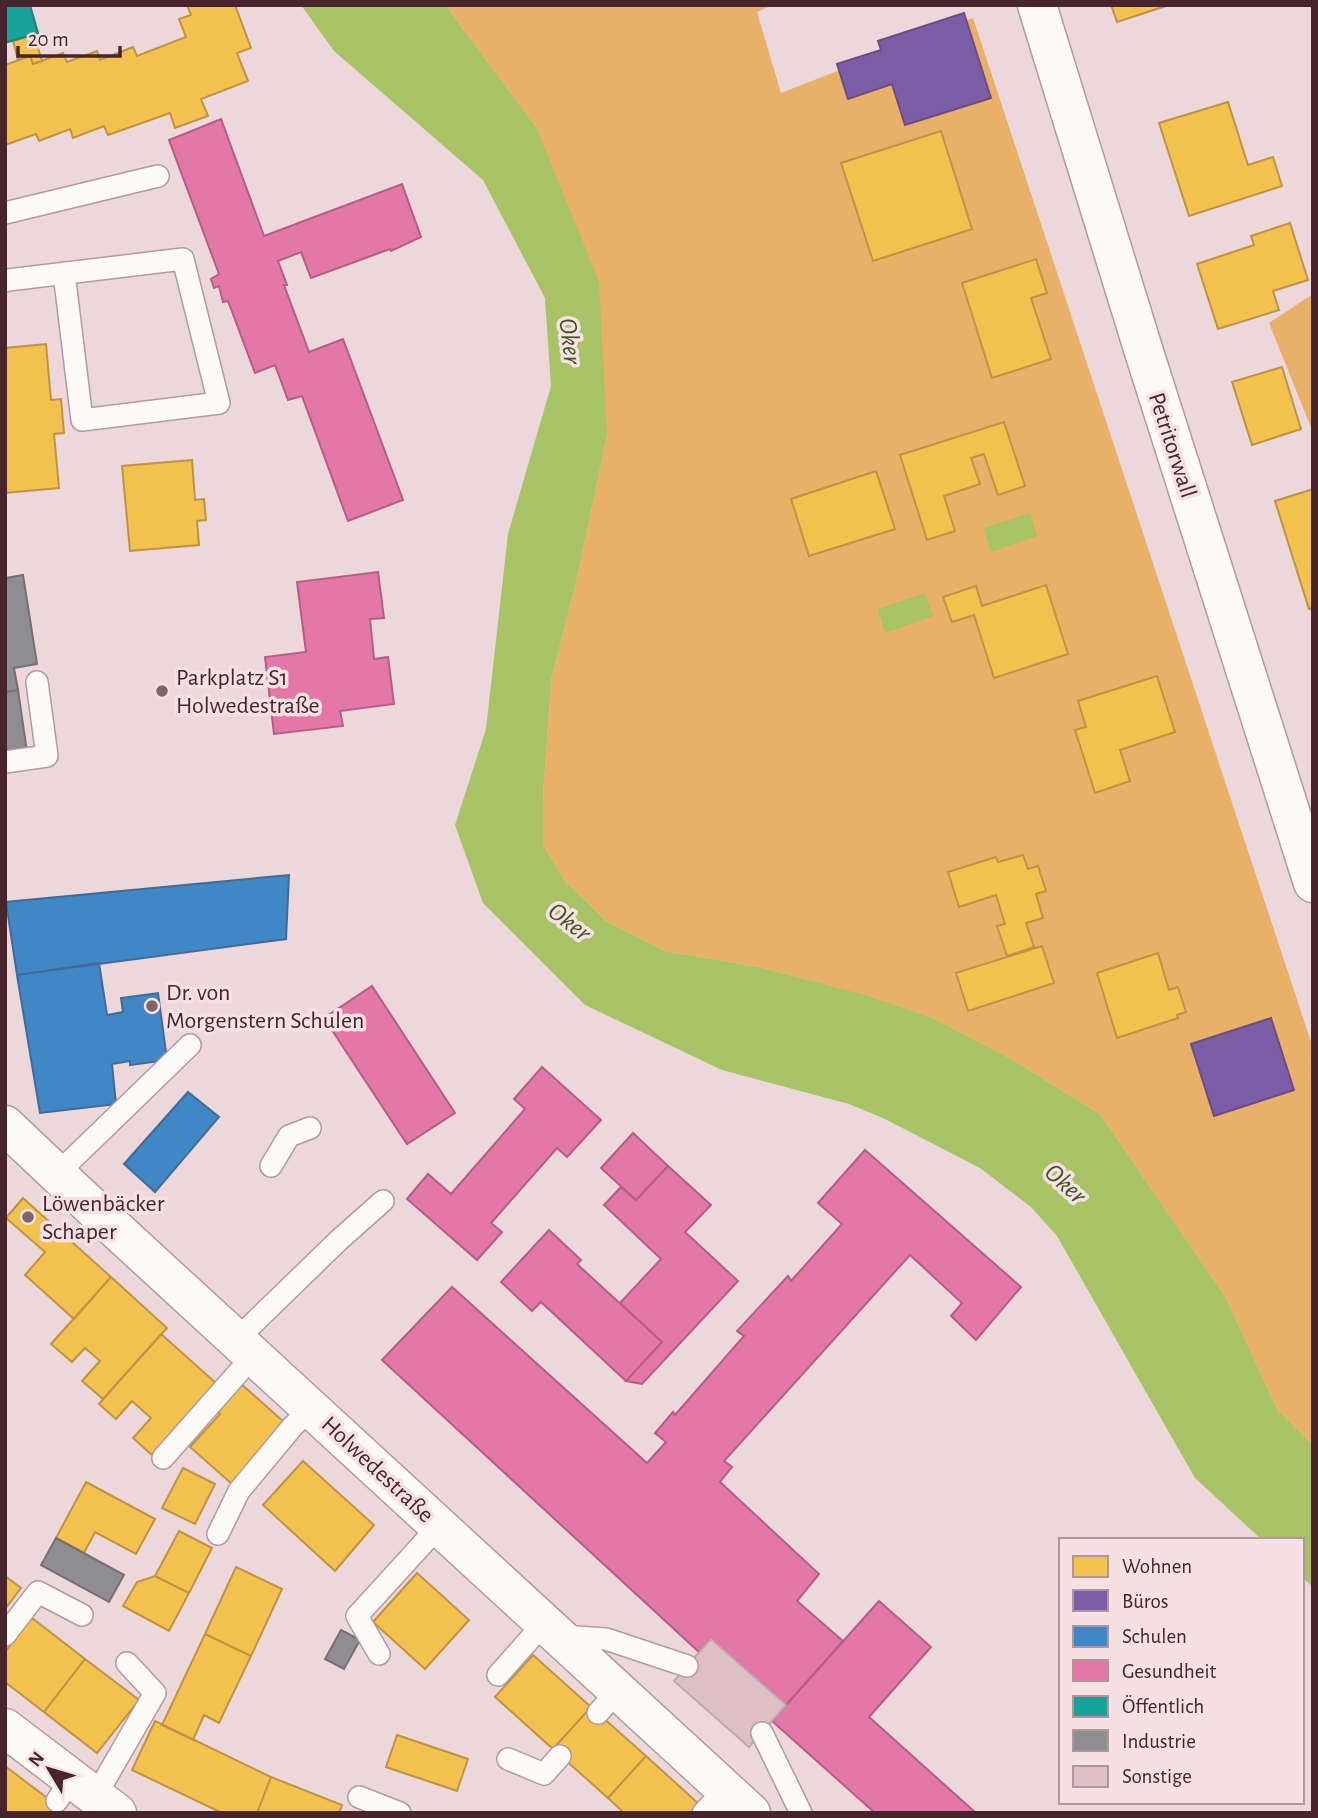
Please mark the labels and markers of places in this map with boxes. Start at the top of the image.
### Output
place label: Parkplatz S1 Holwedestraße [176,666,320,718]
marker: Parkplatz S1 Holwedestraße [154,683,170,699]
place label: Dr. von Morgenstern Schulen [166,981,364,1033]
marker: Dr. von Morgenstern Schulen [144,998,160,1014]
place label: Löwenbäcker Schaper [42,1192,165,1244]
marker: Löwenbäcker Schaper [20,1209,36,1225]

